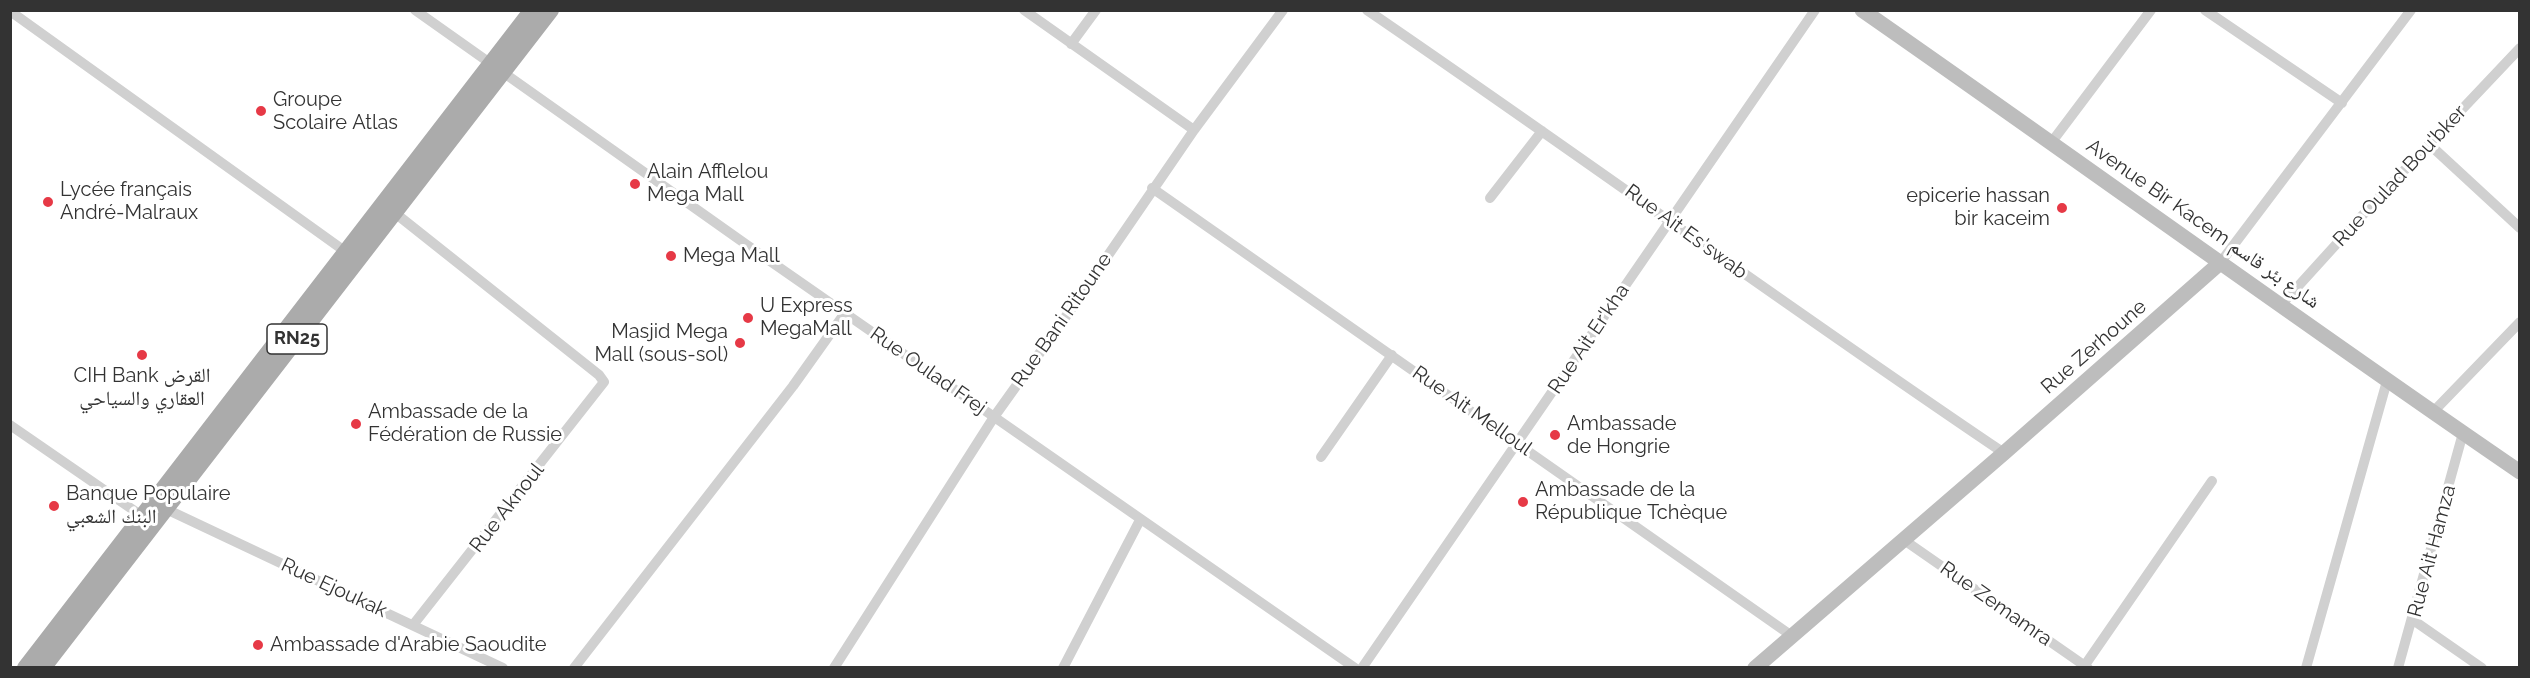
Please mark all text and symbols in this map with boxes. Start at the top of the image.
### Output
place label: Groupe Scolaire Atlas [273,88,398,135]
street label: Rue Oulad Bou'bker [2328,100,2472,252]
marker: Groupe Scolaire Atlas [254,104,268,118]
street label: Avenue Bir Kacem شارع بئر قاسم [2082,134,2324,314]
place label: Alain Afflelou Mega Mall [647,160,768,207]
marker: Alain Afflelou Mega Mall [628,177,642,191]
place label: Lycée français André-Malraux [60,178,198,225]
street label: Rue Ait Es'swab [1620,180,1752,284]
place label: epicerie hassan bir kaceim [1906,184,2050,231]
marker: Lycée français André-Malraux [41,195,55,209]
marker: epicerie hassan bir kaceim [2055,201,2069,215]
place label: Mega Mall [683,244,780,268]
street label: Rue Bani Ritoune [1007,248,1117,392]
marker: Mega Mall [664,249,678,263]
street label: Rue Ait Er'kha [1543,279,1635,399]
place label: U Express MegaMall [760,294,853,341]
street label: Rue Zerhoune [2037,295,2151,399]
marker: U Express MegaMall [741,311,755,325]
place label: Masjid Mega Mall (sous-sol) [594,320,728,367]
street label: Rue Oulad Frej [865,322,991,420]
road number: RN25 [267,324,327,354]
marker: Masjid Mega Mall (sous-sol) [733,336,747,350]
marker: CIH Bank القرض العقاري والسياحي [135,348,149,362]
street label: Rue Ait Melloul [1408,361,1536,461]
place label: CIH Bank القرض العقاري والسياحي [74,364,210,411]
place label: Ambassade de la Fédération de Russie [368,400,562,447]
place label: Ambassade de Hongrie [1567,412,1677,459]
marker: Ambassade de la Fédération de Russie [349,417,363,431]
marker: Ambassade de Hongrie [1548,428,1562,442]
street label: Rue Aknoul [465,459,549,557]
place label: Ambassade de la République Tchèque [1535,478,1727,525]
place label: Banque Populaire البنك الشعبي [66,482,230,529]
street label: Rue Ait Hamza [2403,482,2461,620]
marker: Ambassade de la République Tchèque [1516,495,1530,509]
marker: Banque Populaire البنك الشعبي [47,499,61,513]
street label: Rue Ejoukak [277,553,391,623]
street label: Rue Zemamra [1935,557,2057,651]
place label: Ambassade d'Arabie Saoudite [270,633,547,657]
marker: Ambassade d'Arabie Saoudite [251,638,265,652]

